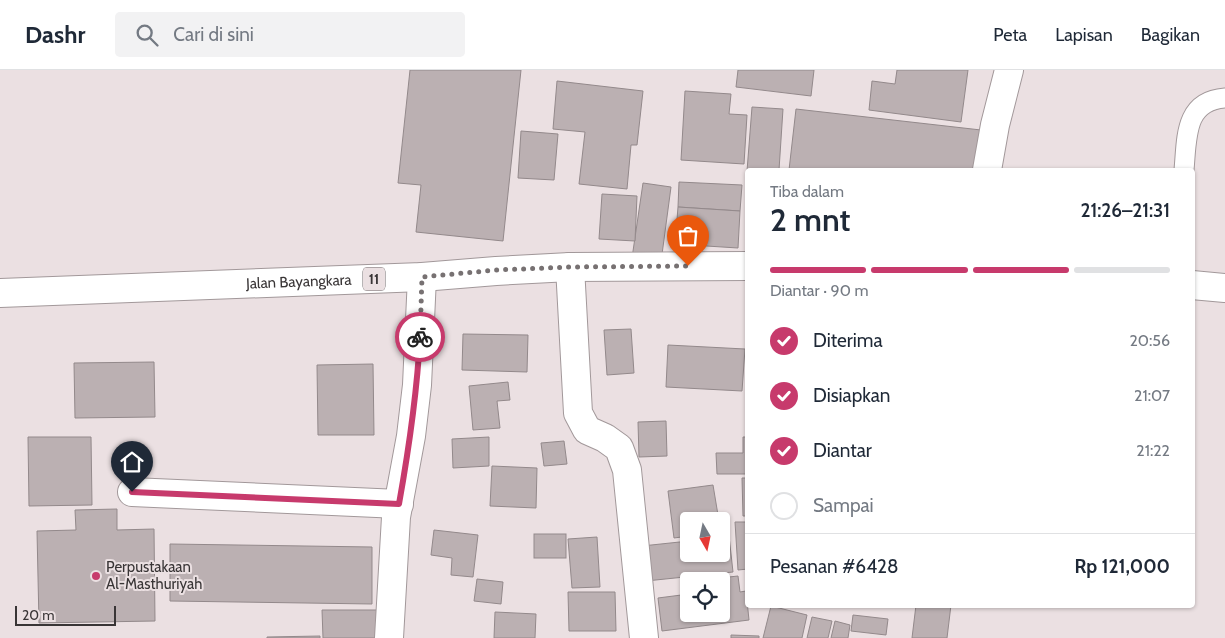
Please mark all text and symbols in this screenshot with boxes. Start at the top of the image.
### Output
search box [115,12,465,57]
text: Dashr [25,20,85,49]
icon: search [133,21,161,49]
text: Cari di sini [173,23,254,46]
text: Peta [993,24,1027,46]
text: Lapisan [1055,24,1113,46]
text: Bagikan [1141,24,1200,46]
text: Tiba dalam [770,182,844,201]
text: 21:26–21:31 [1080,199,1170,222]
text: 2 mnt [770,200,850,239]
pin [667,215,709,266]
icon: bag [674,222,702,250]
road number: 11 [363,268,385,290]
street label: Jalan Bayangkara [245,271,353,293]
text: Diantar · 90 m [770,281,868,300]
courier [395,312,445,362]
icon: bike [406,323,434,351]
icon: check [770,327,798,355]
text: Diterima [813,329,883,352]
text: 20:56 [1129,331,1170,350]
icon: check [770,382,798,410]
text: Disiapkan [813,384,890,407]
text: 21:07 [1134,386,1170,405]
icon: check [770,437,798,465]
text: Diantar [813,439,872,462]
pin [111,441,153,492]
text: 21:22 [1136,441,1170,460]
icon: home [118,448,146,476]
text: Sampai [813,494,874,517]
north arrow [680,512,730,562]
map controls [680,512,730,622]
text: Pesanan #6428 [770,555,899,578]
text: Rp 121,000 [1075,555,1170,578]
place label: Perpustakaan Al-Masthuriyah [106,558,202,593]
marker: Perpustakaan Al-Masthuriyah [90,570,102,582]
button: locate [680,572,730,622]
scale bar [15,603,116,626]
text: 20 m [22,606,55,624]

